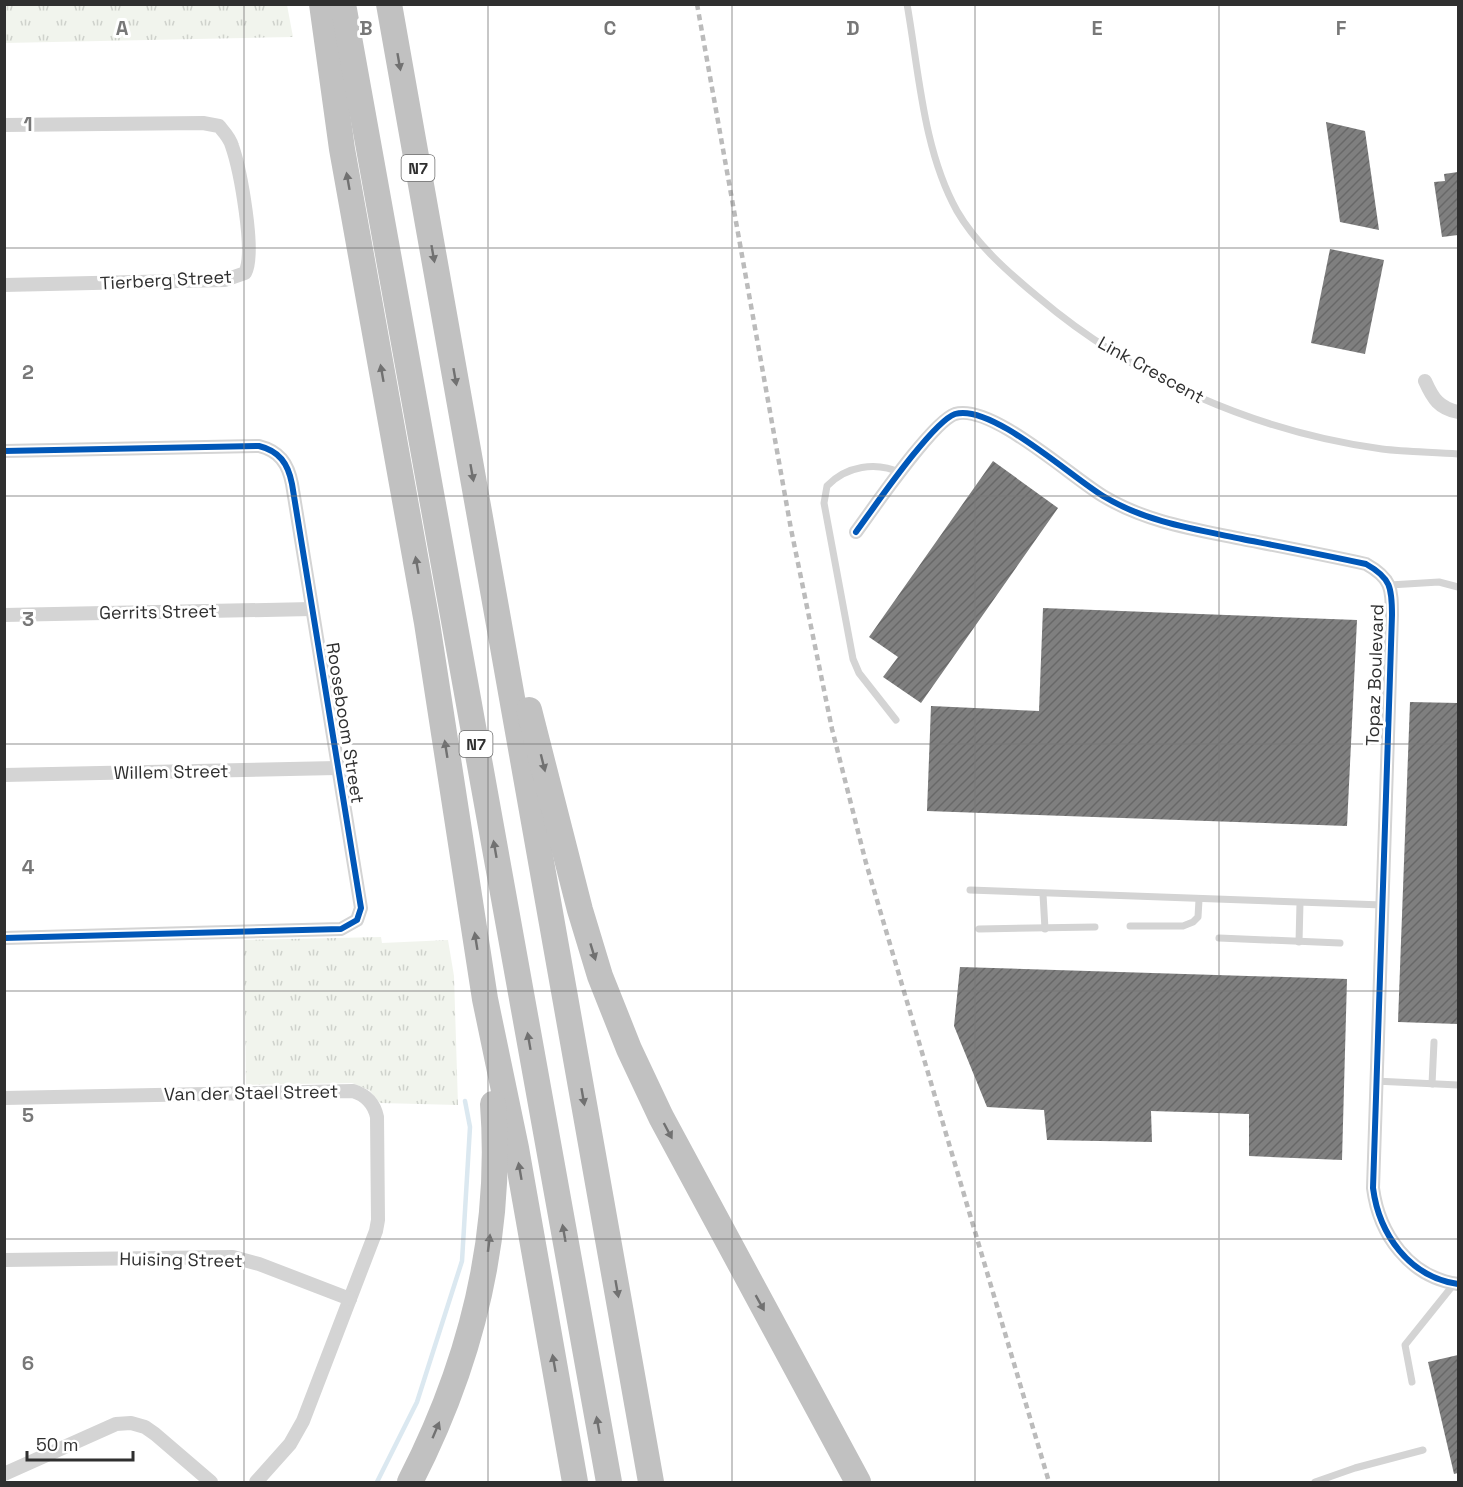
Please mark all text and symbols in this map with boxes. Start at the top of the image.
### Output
text: A [116,15,129,41]
text: B [359,15,373,41]
text: C [604,15,617,41]
text: D [846,15,860,41]
text: E [1091,15,1103,41]
text: F [1336,15,1347,41]
one-way arrow [395,53,404,72]
text: 1 [23,111,33,137]
road number: N7 [402,155,434,181]
one-way arrow [343,171,352,190]
one-way arrow [429,245,438,264]
street label: Tierberg Street [99,265,233,294]
street label: Link Crescent [1094,331,1209,408]
text: 2 [22,359,34,385]
one-way arrow [378,363,387,382]
one-way arrow [451,368,460,387]
one-way arrow [468,464,477,483]
one-way arrow [412,555,421,574]
street label: Gerrits Street [99,599,217,624]
street label: Topaz Boulevard [1361,603,1388,747]
text: 3 [22,606,34,632]
street label: Rooseboom Street [321,641,370,805]
road number: N7 [460,731,492,757]
one-way arrow [442,739,451,758]
one-way arrow [539,755,548,773]
street label: Willem Street [113,759,229,784]
one-way arrow [490,840,499,859]
text: 4 [22,854,35,880]
one-way arrow [472,932,481,951]
one-way arrow [589,943,598,961]
one-way arrow [524,1031,533,1050]
street label: Van der Stael Street [164,1079,338,1106]
one-way arrow [578,1088,587,1107]
text: 5 [22,1102,34,1128]
one-way arrow [663,1123,673,1140]
one-way arrow [515,1161,524,1180]
one-way arrow [559,1223,568,1242]
one-way arrow [484,1233,493,1252]
street label: Huising Street [119,1247,243,1272]
one-way arrow [613,1280,622,1299]
one-way arrow [755,1295,765,1312]
text: 6 [22,1350,34,1376]
one-way arrow [549,1353,558,1372]
one-way arrow [593,1415,602,1434]
one-way arrow [432,1421,441,1439]
scale bar [27,1424,134,1462]
text: 50 m [36,1433,78,1456]

